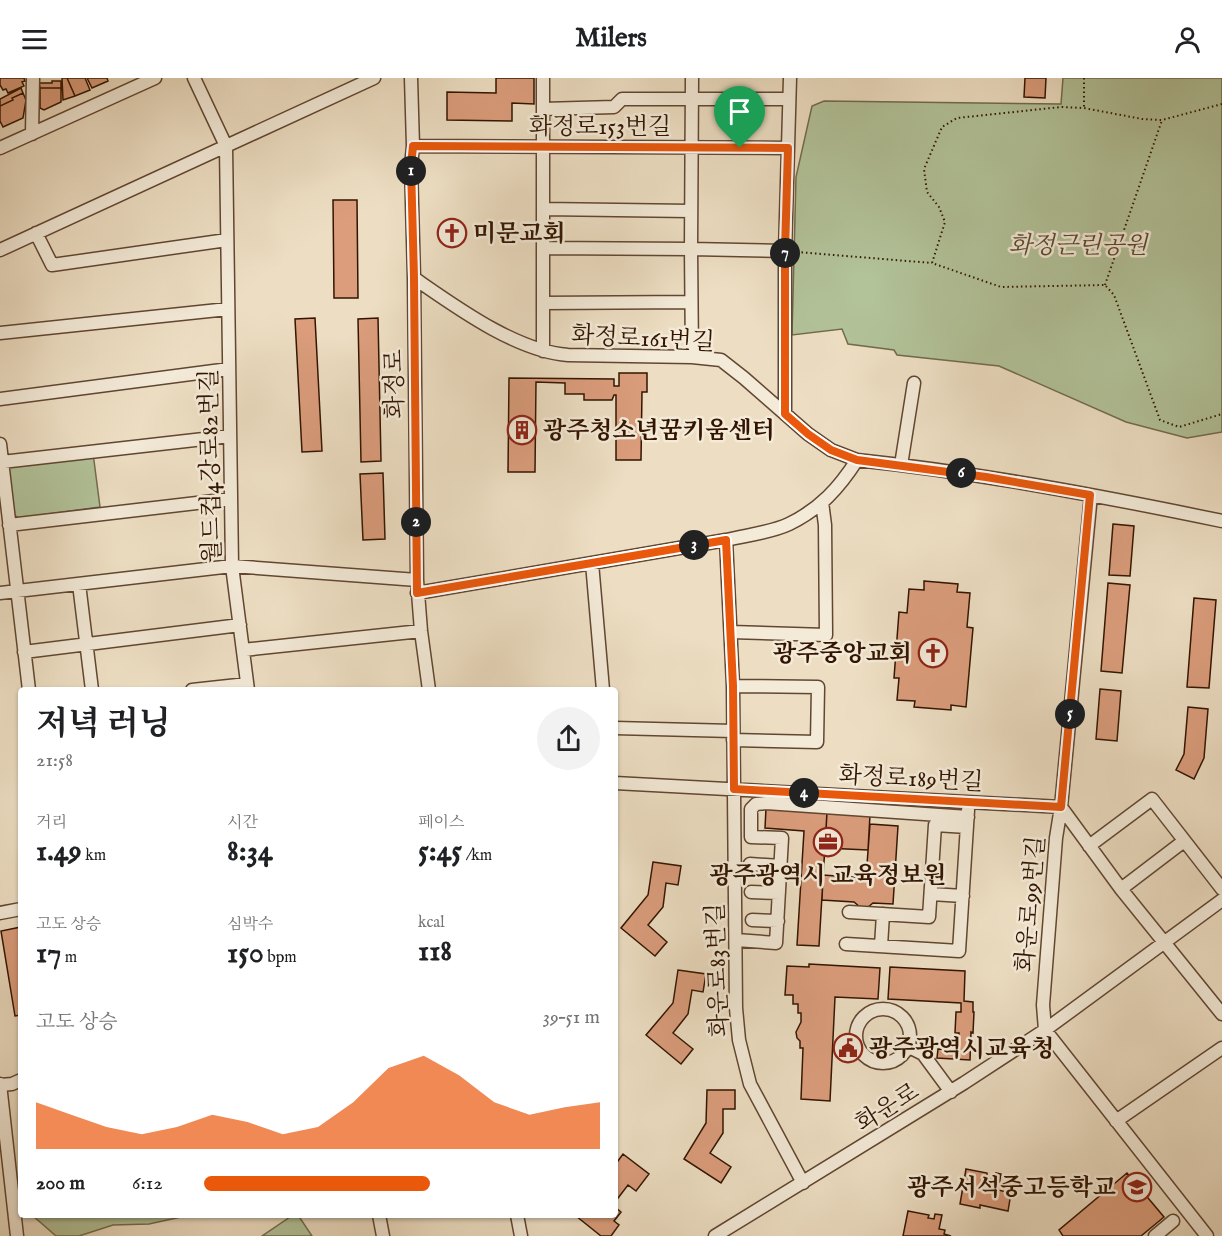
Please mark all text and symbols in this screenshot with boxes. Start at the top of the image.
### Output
text: Milers [575,22,647,56]
icon: menu [18,23,51,56]
icon: person [1171,23,1204,56]
pin [714,86,765,148]
icon: arrive [723,95,756,128]
street label: 화정로153번길 [529,112,671,143]
pin: 1 [396,156,426,186]
text: 1 [408,161,414,181]
church icon: 미문교회 [436,217,468,249]
place label: 미문교회 [473,219,566,250]
park label: 화정근린공원 [1008,231,1149,262]
pin: 7 [770,238,800,268]
text: 7 [781,243,789,263]
street label: 화정로161번길 [570,320,716,359]
street label: 화정로 [379,349,412,419]
street label: 월드컵4강로82번길 [194,368,229,564]
building icon: 광주청소년꿈키움센터 [506,414,538,446]
place label: 광주청소년꿈키움센터 [543,416,775,447]
pin: 6 [946,458,976,488]
text: 6 [958,463,964,483]
pin: 2 [401,507,431,537]
text: 2 [412,512,420,532]
pin: 3 [679,530,709,560]
text: 3 [691,535,697,555]
church icon: 광주중앙교회 [917,637,949,669]
place label: 광주중앙교회 [773,639,912,670]
pin: 5 [1055,699,1085,729]
text: 저녁 러닝 [36,704,171,746]
text: 5 [1067,704,1073,724]
button: share [537,707,600,770]
text: 21:58 [36,748,73,773]
street label: 화정로189번길 [838,760,984,799]
pin: 4 [789,778,819,808]
text: 4 [800,783,808,803]
text: 거리 [36,813,67,833]
text: 시간 [227,813,258,833]
text: 페이스 [418,813,464,833]
office icon: 광주광역시 교육정보원 [812,826,844,858]
text: 1.49 [36,833,82,871]
text: 8:34 [227,833,273,871]
text: 5:45 [418,833,462,871]
street label: 화운로99번길 [1010,835,1053,974]
text: km [82,846,106,866]
text: /km [462,846,492,866]
place label: 광주광역시 교육정보원 [709,861,947,892]
street label: 화운로83번길 [701,902,736,1038]
text: kcal [418,913,445,933]
text: 고도 상승 [36,915,101,935]
text: 심박수 [227,915,273,935]
text: 118 [418,933,452,971]
text: 17 [36,935,61,973]
text: 150 [227,935,264,973]
text: m [61,948,77,968]
text: bpm [264,948,297,968]
text: 39–51 m [543,1005,600,1030]
text: 고도 상승 [36,1010,118,1035]
public building icon: 광주광역시교육청 [832,1032,864,1064]
place label: 광주광역시교육청 [869,1034,1054,1065]
street label: 화운로 [850,1077,926,1140]
text: 200 m [36,1171,85,1196]
text: 6:12 [132,1171,163,1196]
school or university icon: 광주서석중고등학교 [1121,1171,1153,1203]
place label: 광주서석중고등학교 [907,1173,1116,1204]

